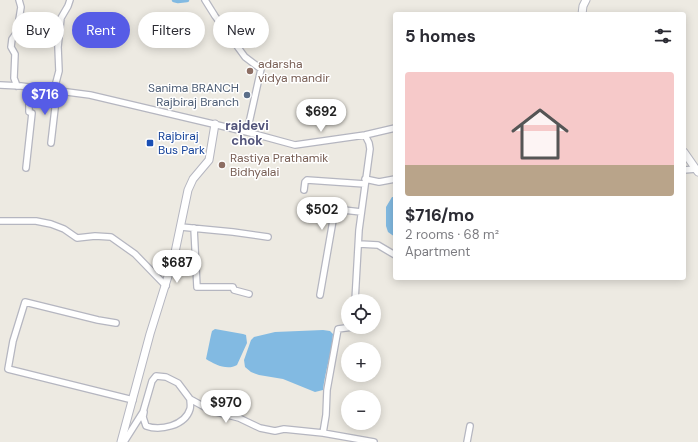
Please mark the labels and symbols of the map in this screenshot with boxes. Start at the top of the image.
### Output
place label: adarsha vidya mandir [258,56,330,86]
marker: adarsha vidya mandir [245,66,255,76]
place label: Sanima BRANCH Rajbiraj Branch [148,80,239,110]
pin: $716 [21,82,69,116]
marker: Sanima BRANCH Rajbiraj Branch [242,90,252,100]
pin: $692 [297,99,345,133]
district label: rajdevi chok [225,117,269,149]
place label: Rajbiraj Bus Park [158,128,205,158]
marker: Rajbiraj Bus Park [145,138,155,148]
place label: Rastiya Prathamik Bidhyalai [230,150,328,180]
marker: Rastiya Prathamik Bidhyalai [217,160,227,170]
pin: $502 [298,197,346,231]
pin: $687 [153,250,201,284]
pin: $970 [202,390,250,424]

